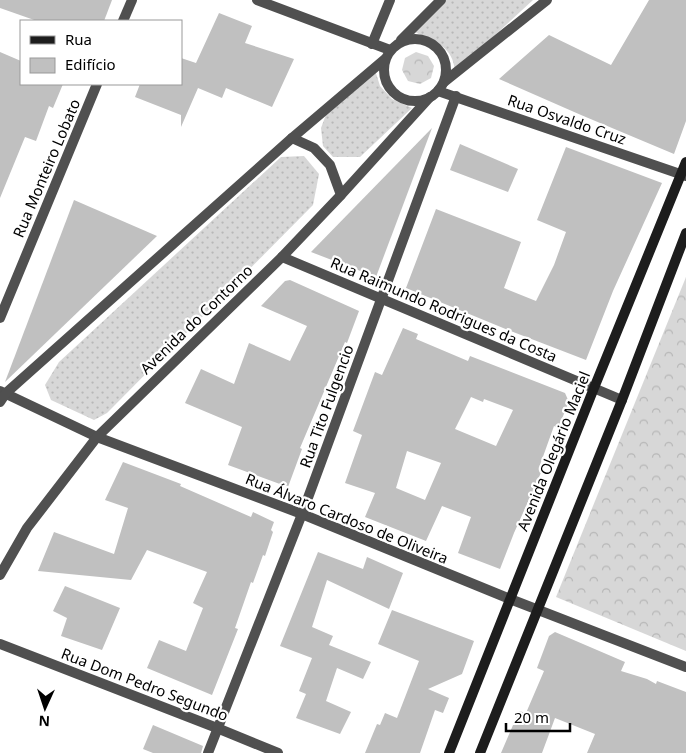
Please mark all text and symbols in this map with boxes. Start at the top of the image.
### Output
legend [20,20,182,85]
text: Rua [65,29,92,49]
text: Edifício [65,54,116,74]
street label: Rua Osvaldo Cruz [505,89,629,149]
street label: Rua Monteiro Lobato [8,96,84,240]
street label: Rua Raimundo Rodrigues da Costa [328,252,560,366]
street label: Avenida do Contorno [135,260,257,378]
street label: Rua Tito Fulgencio [294,342,358,470]
street label: Avenida Olegário Maciel [512,368,594,534]
street label: Rua Álvaro Cardoso de Oliveira [243,468,451,568]
street label: Rua Dom Pedro Segundo [59,643,231,725]
north arrow [20,683,70,733]
scale bar [506,700,570,732]
text: 20 m [514,707,549,727]
text: N [38,712,50,731]

